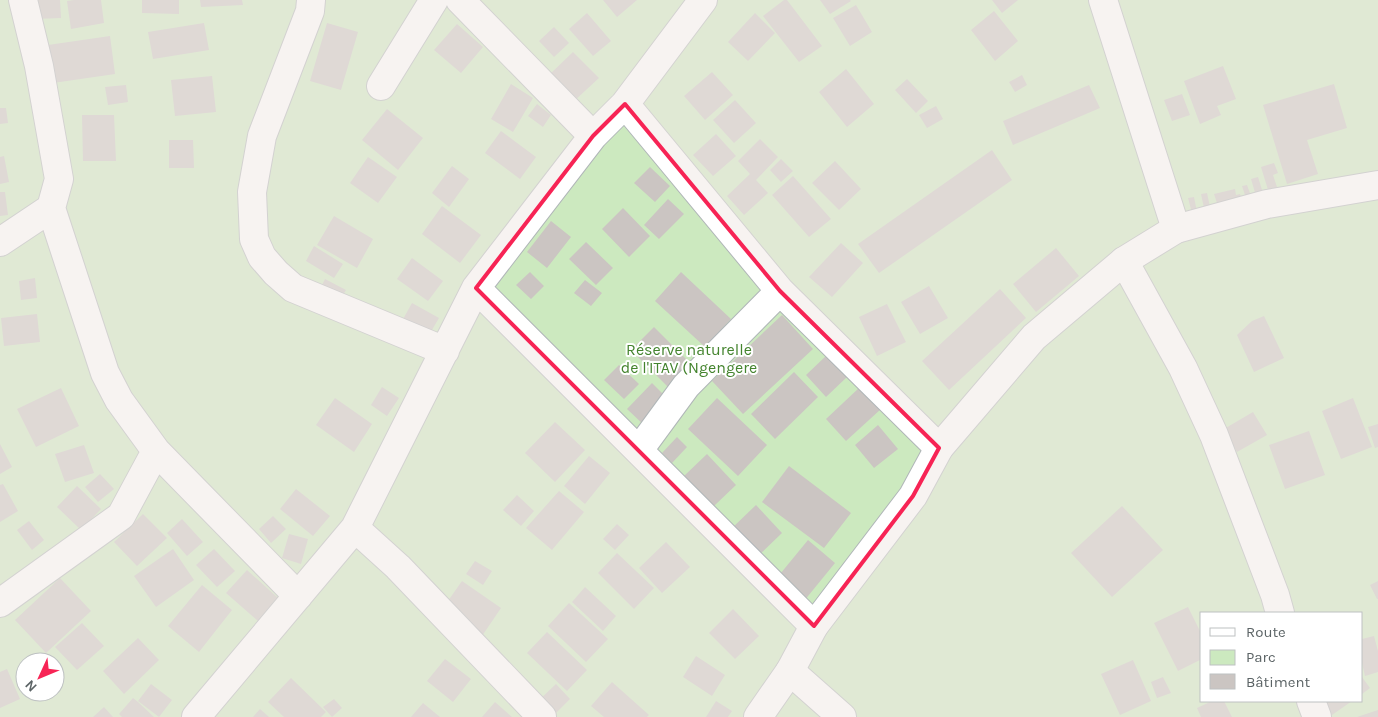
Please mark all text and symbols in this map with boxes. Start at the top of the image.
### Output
park label: Réserve naturelle de l'ITAV (Ngengere [621,340,757,377]
legend [1200,612,1363,702]
text: Route [1246,623,1286,641]
text: Parc [1246,648,1276,666]
north arrow [15,652,65,702]
text: Bâtiment [1246,673,1310,691]
text: N [21,676,41,695]

